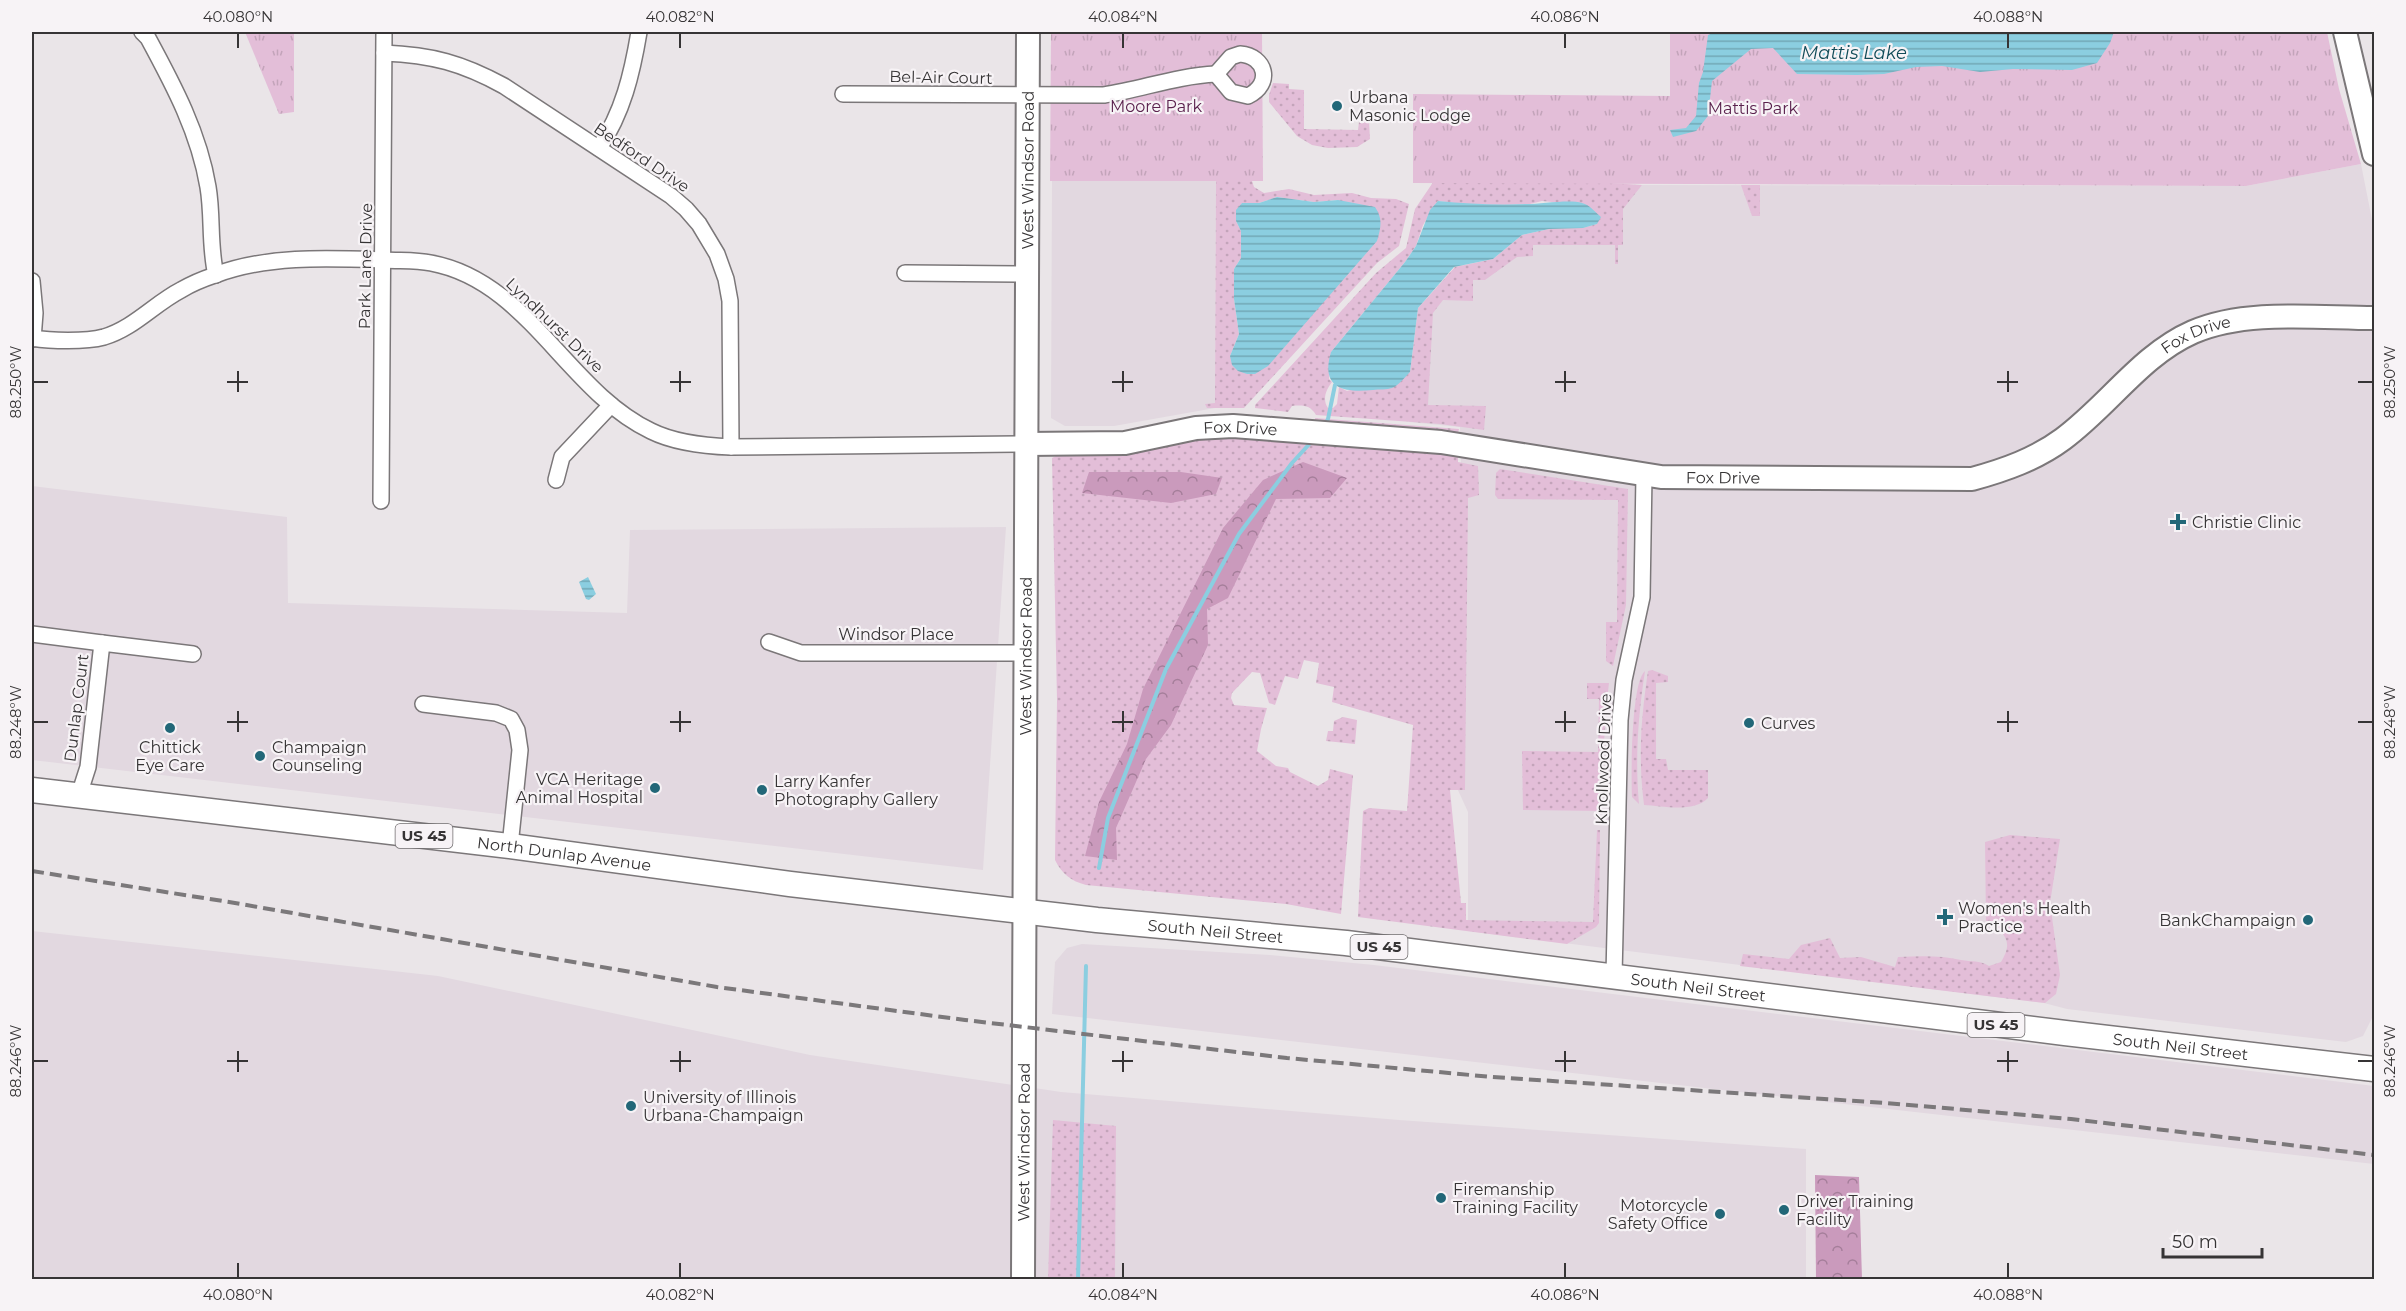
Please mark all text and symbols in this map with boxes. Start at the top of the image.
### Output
text: 40.080°N [203,7,273,26]
text: 40.082°N [645,7,715,26]
text: 40.084°N [1088,7,1158,26]
text: 40.086°N [1530,7,1600,26]
text: 40.088°N [1973,7,2043,26]
water label: Mattis Lake [1801,42,1907,64]
street label: Bel-Air Court [889,67,993,88]
place label: Urbana Masonic Lodge [1349,88,1471,125]
street label: West Windsor Road [1018,90,1038,250]
park label: Moore Park [1110,97,1202,116]
marker: Urbana Masonic Lodge [1330,99,1344,113]
park label: Mattis Park [1708,99,1799,118]
street label: Bedford Drive [590,118,693,196]
street label: Park Lane Drive [355,203,376,329]
street label: Lyndhurst Drive [502,274,607,377]
street label: Fox Drive [2157,312,2232,358]
text: 88.250°W [6,345,25,418]
text: 88.250°W [2380,345,2399,418]
street label: Fox Drive [1203,417,1278,439]
street label: Fox Drive [1686,468,1760,488]
marker: Christie Clinic [2169,513,2187,531]
place label: Christie Clinic [2192,513,2301,532]
street label: West Windsor Road [1016,576,1036,736]
street label: Windsor Place [838,625,954,644]
street label: Dunlap Court [60,653,93,763]
text: 88.248°W [6,685,25,759]
text: 88.248°W [2380,685,2399,759]
street label: Knollwood Drive [1592,693,1615,825]
place label: Curves [1761,714,1816,733]
marker: Curves [1742,716,1756,730]
marker: Chittick Eye Care [163,721,177,735]
place label: Chittick Eye Care [135,738,205,775]
place label: Champaign Counseling [272,738,367,775]
marker: Champaign Counseling [253,749,267,763]
place label: VCA Heritage Animal Hospital [516,770,643,807]
place label: Larry Kanfer Photography Gallery [774,772,938,809]
marker: VCA Heritage Animal Hospital [648,781,662,795]
marker: Larry Kanfer Photography Gallery [755,783,769,797]
road number: US 45 [396,824,452,848]
street label: North Dunlap Avenue [476,833,652,875]
place label: Women's Health Practice [1958,899,2091,936]
marker: Women's Health Practice [1936,908,1954,926]
place label: BankChampaign [2159,911,2296,930]
marker: BankChampaign [2301,913,2315,927]
street label: South Neil Street [1147,916,1285,947]
road number: US 45 [1350,935,1408,959]
street label: South Neil Street [1629,970,1767,1006]
road number: US 45 [1968,1013,2024,1037]
text: 88.246°W [6,1024,25,1097]
text: 88.246°W [2380,1024,2399,1097]
street label: South Neil Street [2112,1030,2250,1064]
street label: West Windsor Road [1014,1062,1034,1222]
place label: University of Illinois Urbana-Champaign [643,1088,804,1125]
marker: University of Illinois Urbana-Champaign [624,1099,638,1113]
place label: Firemanship Training Facility [1453,1180,1578,1217]
marker: Firemanship Training Facility [1434,1191,1448,1205]
place label: Driver Training Facility [1796,1192,1914,1229]
place label: Motorcycle Safety Office [1608,1196,1708,1233]
marker: Driver Training Facility [1777,1203,1791,1217]
marker: Motorcycle Safety Office [1713,1207,1727,1221]
scale bar [2163,1221,2262,1259]
text: 50 m [2172,1231,2218,1253]
text: 40.080°N [203,1285,273,1304]
text: 40.082°N [645,1285,715,1304]
text: 40.084°N [1088,1285,1158,1304]
text: 40.086°N [1530,1285,1600,1304]
text: 40.088°N [1973,1285,2043,1304]

